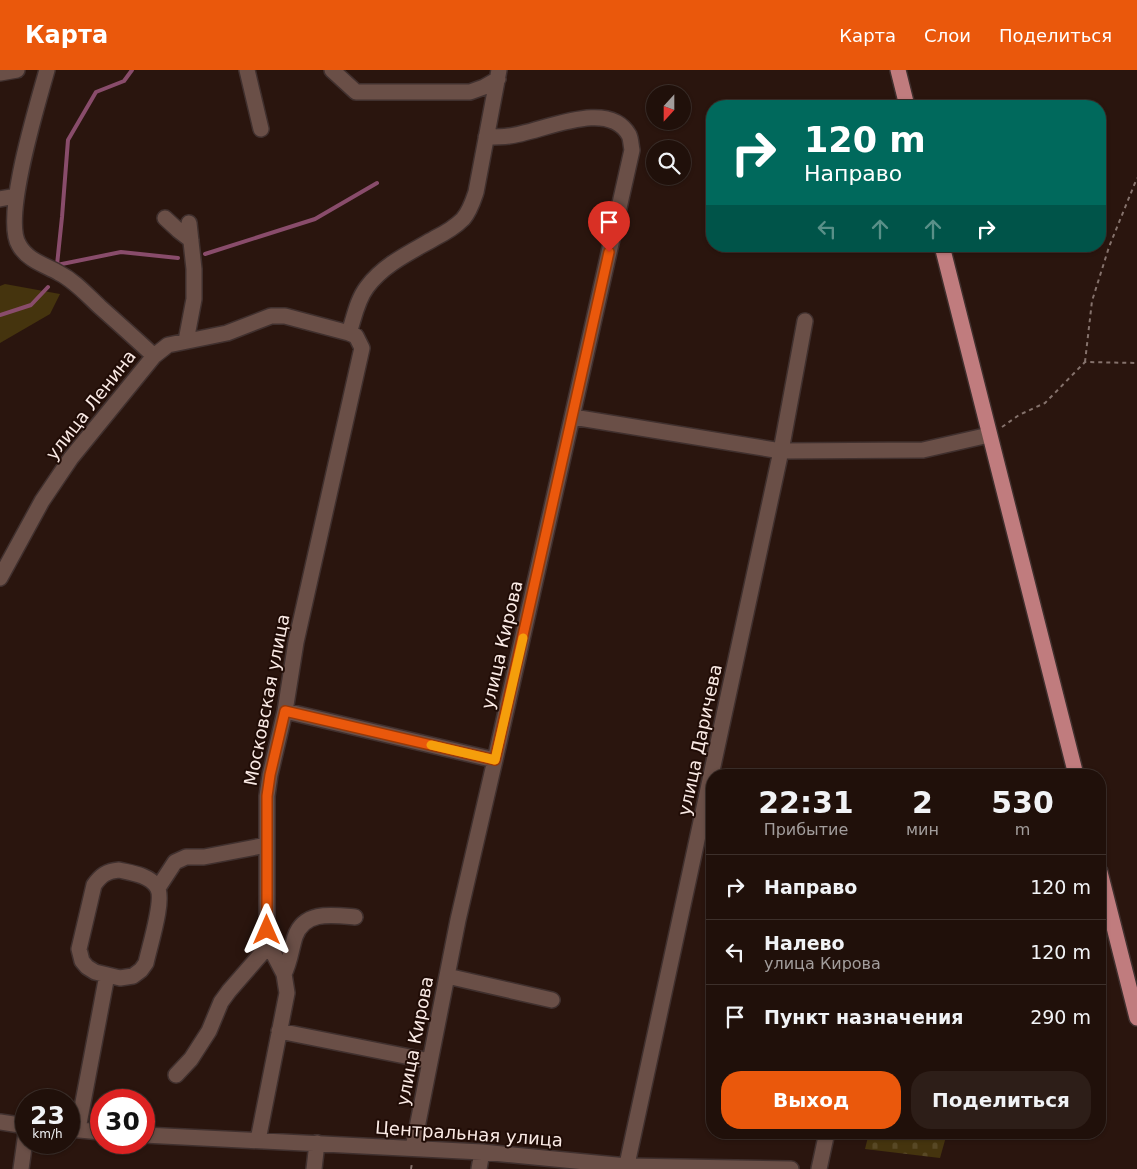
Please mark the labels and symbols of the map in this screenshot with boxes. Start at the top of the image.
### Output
north arrow [646,85,691,130]
pin [588,201,630,252]
street label: улица Ленина [41,346,140,464]
street label: улица Кирова [477,578,527,711]
street label: Московская улица [240,612,293,788]
street label: улица Даричева [673,662,726,818]
position arrow [240,903,292,955]
street label: улица Кирова [392,974,437,1107]
speed limit sign: 30 [90,1089,155,1154]
street label: Центральная улица [374,1116,564,1151]

